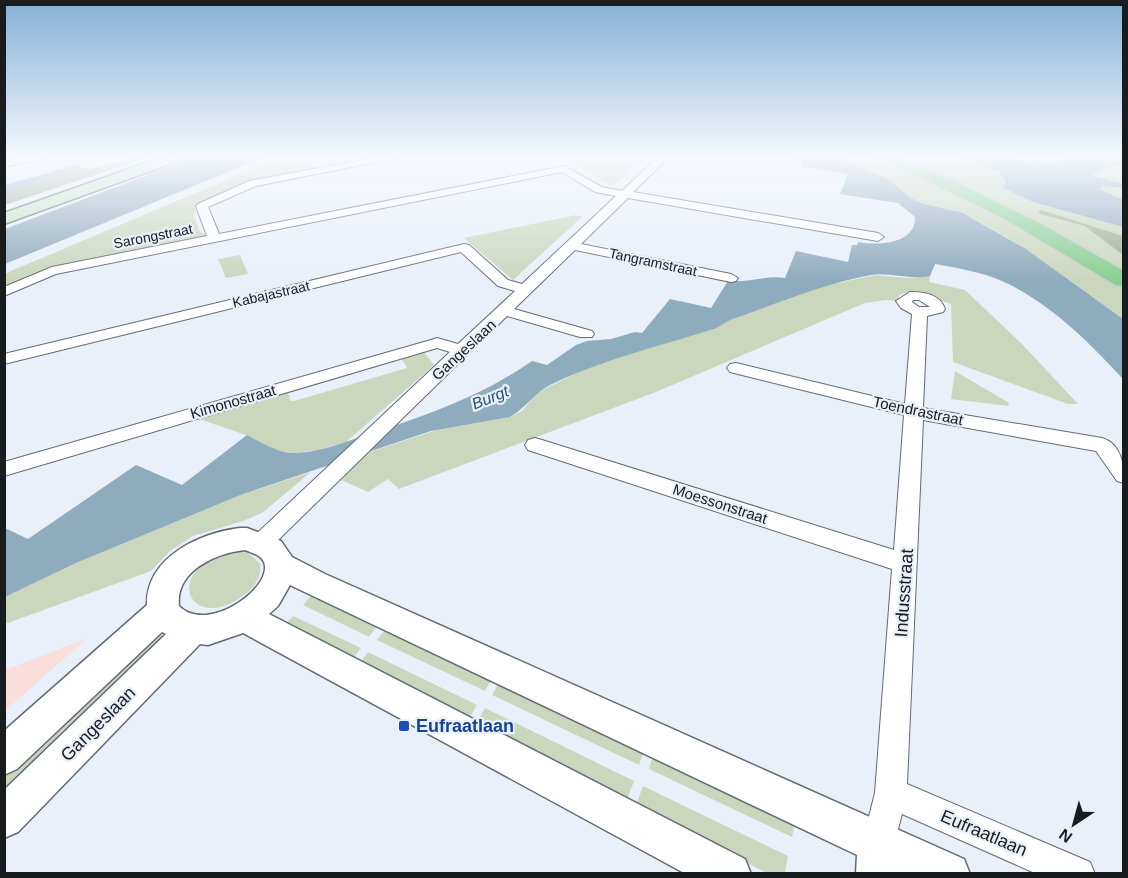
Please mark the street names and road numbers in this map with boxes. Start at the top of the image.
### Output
street label: Sarongstraat [112,220,194,252]
street label: Tangramstraat [608,245,699,279]
street label: Kabajastraat [231,277,311,311]
street label: Gangeslaan [428,316,499,383]
street label: Kimonostraat [188,381,278,422]
street label: Toendrastraat [871,393,966,429]
street label: Moessonstraat [671,480,770,527]
street label: Indusstraat [891,548,917,638]
street label: Gangeslaan [57,683,139,765]
street label: Eufraatlaan [938,806,1030,860]

